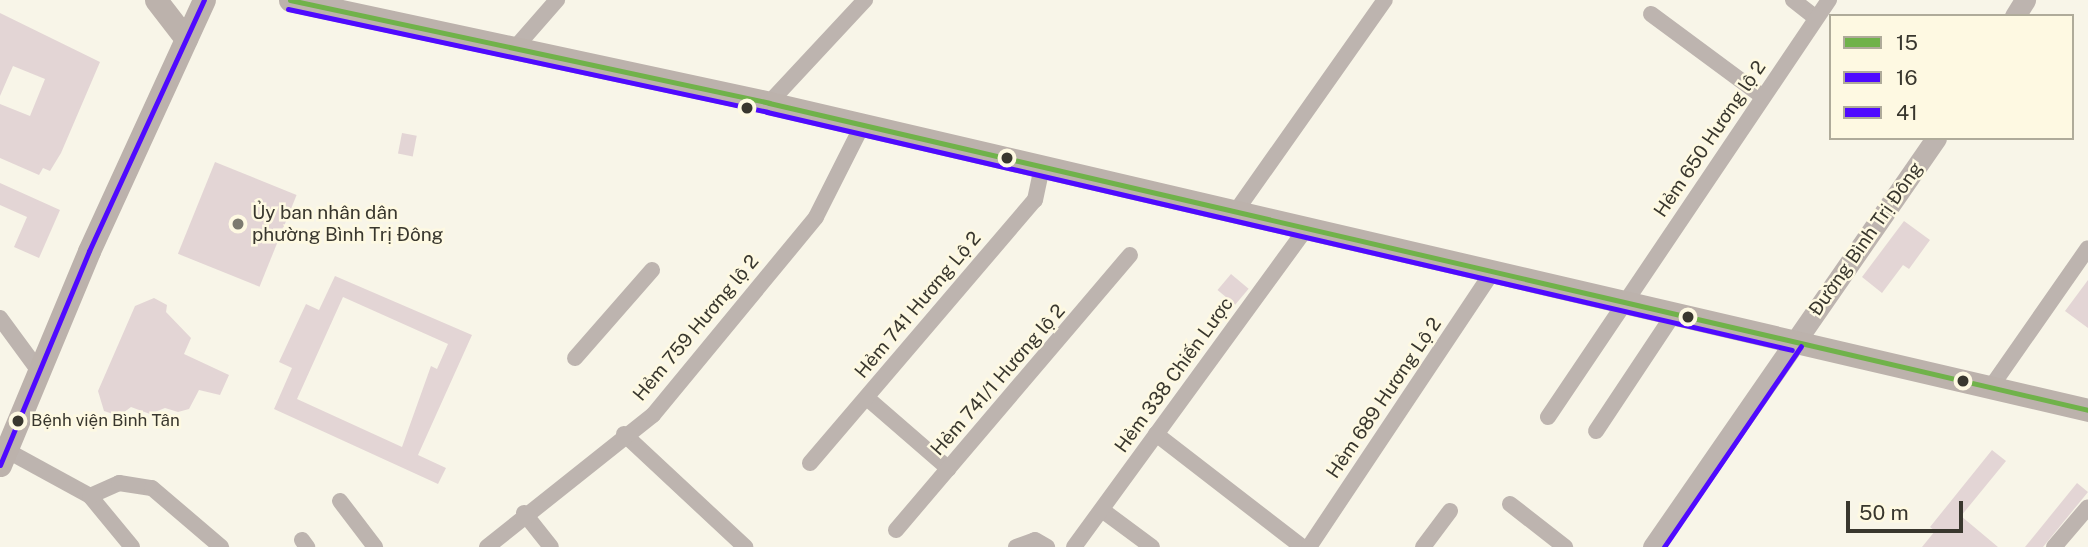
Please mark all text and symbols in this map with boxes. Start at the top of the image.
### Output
legend [1829,14,2074,140]
text: 15 [1896,30,1918,55]
street label: Hẻm 650 Hương lộ 2 [1649,56,1771,222]
text: 16 [1896,65,1918,90]
text: 41 [1896,100,1918,125]
unlabelled marker [740,101,754,115]
unlabelled marker [1000,151,1014,165]
street label: Đường Bình Trị Đông [1804,158,1928,320]
place label: Ủy ban nhân dân phường Bình Trị Đông [252,202,443,246]
marker: Ủy ban nhân dân phường Bình Trị Đông [230,216,246,232]
street label: Hẻm 741 Hương Lộ 2 [850,227,986,383]
street label: Hẻm 759 Hương lộ 2 [628,250,764,406]
street label: Hẻm 338 Chiến Lược [1110,293,1238,457]
street label: Hẻm 741/1 Hương lộ 2 [926,300,1070,460]
unlabelled marker [1681,310,1695,324]
street label: Hẻm 689 Hương Lộ 2 [1322,313,1446,483]
unlabelled marker [1956,374,1970,388]
place label: Bệnh viện Bình Tân [31,411,180,431]
marker: Bệnh viện Bình Tân [11,414,25,428]
scale bar [1850,488,1967,532]
text: 50 m [1859,500,1909,525]

